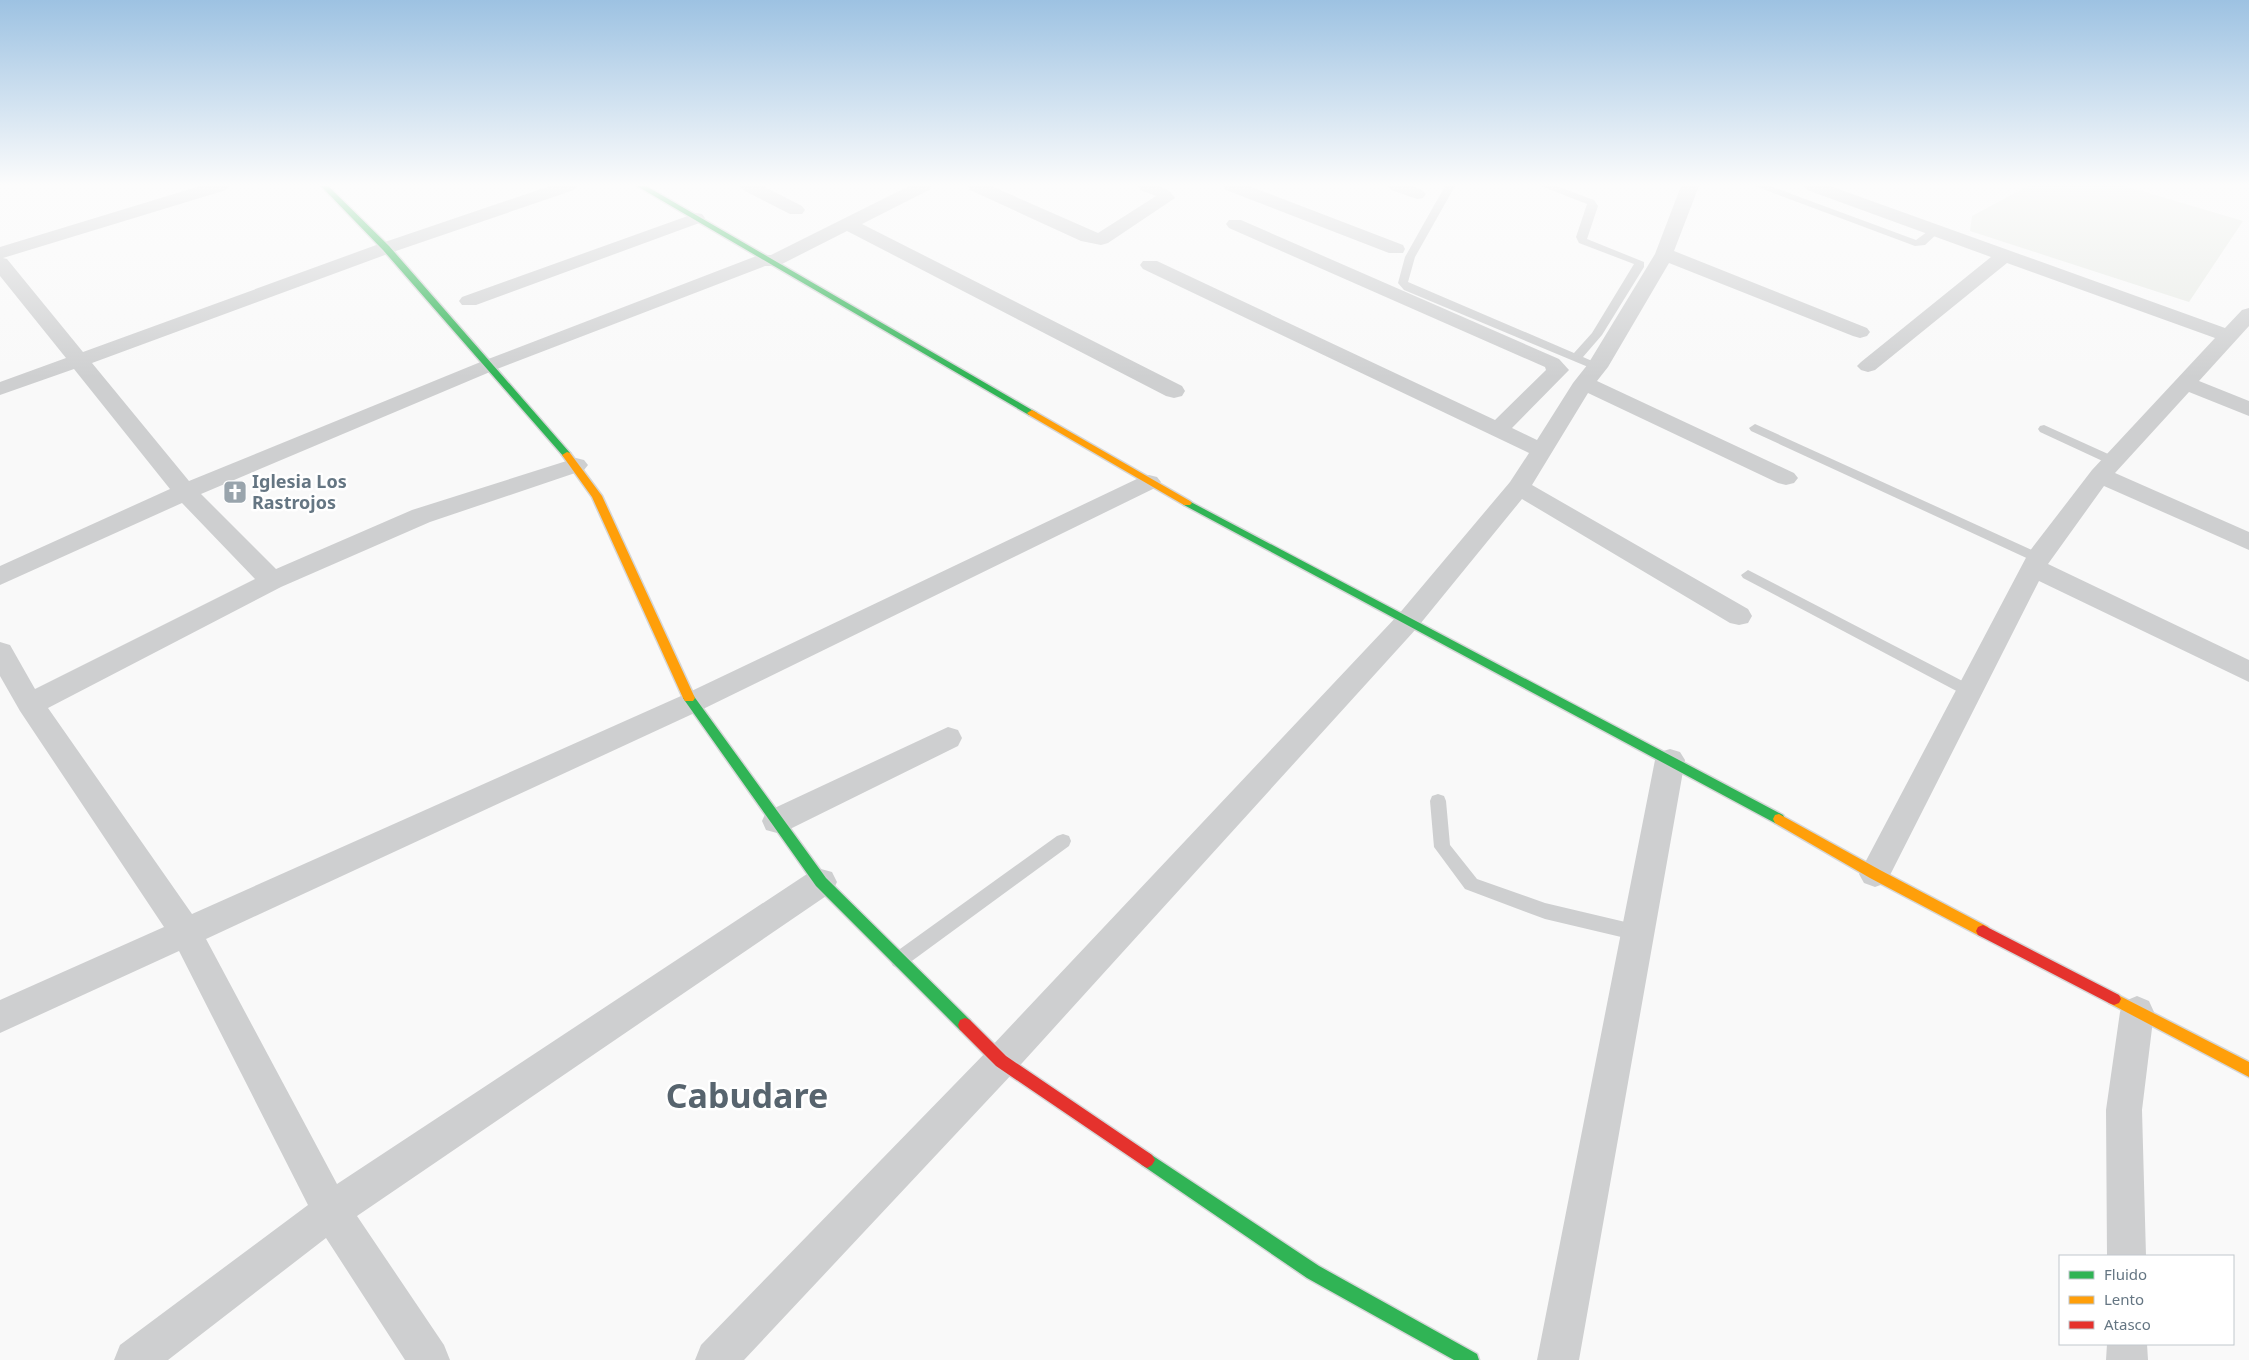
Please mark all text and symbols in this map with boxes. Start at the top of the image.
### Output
place label: Iglesia Los Rastrojos [252,469,347,514]
church icon: Iglesia Los Rastrojos [222,479,248,505]
district label: Cabudare [666,1072,828,1118]
legend [2059,1255,2234,1345]
text: Fluido [2104,1264,2147,1284]
text: Lento [2104,1289,2144,1309]
text: Atasco [2104,1314,2151,1334]

